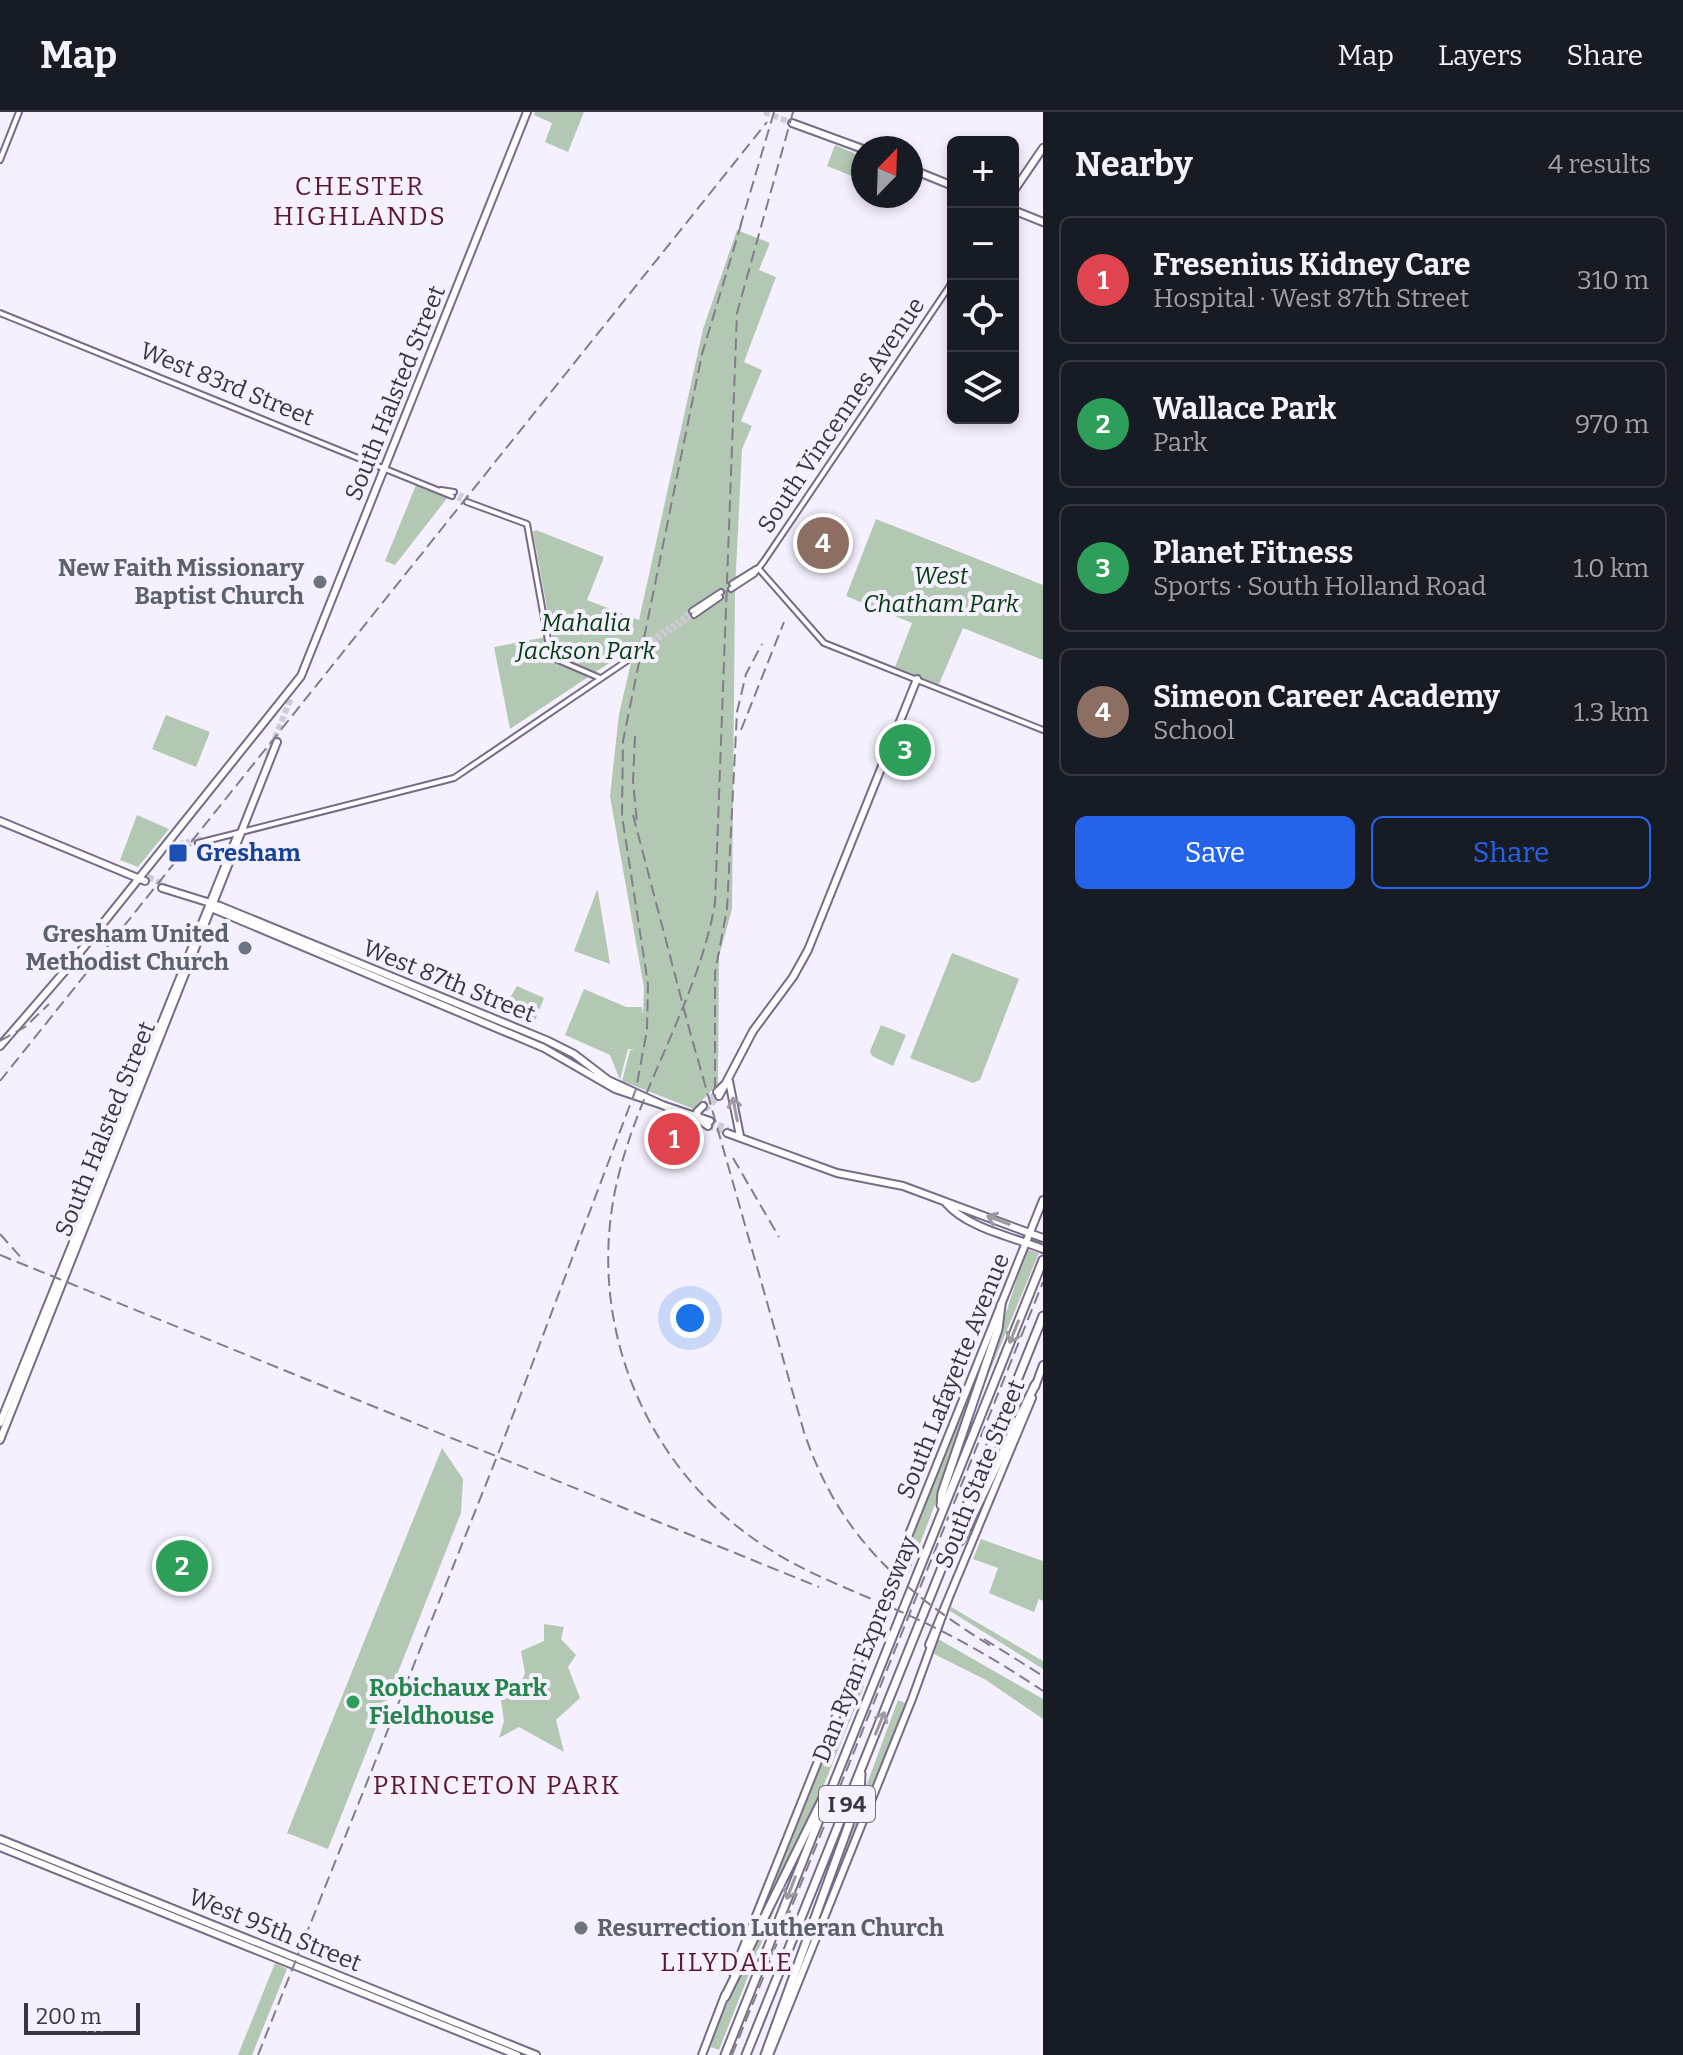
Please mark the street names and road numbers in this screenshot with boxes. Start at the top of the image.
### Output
street label: South Halsted Street [339,281,451,505]
street label: South Vincennes Avenue [752,292,930,538]
street label: West 83rd Street [136,336,318,432]
street label: West 87th Street [359,934,540,1028]
street label: South Halsted Street [49,1017,161,1241]
street label: South Lafayette Avenue [891,1249,1015,1503]
street label: South State Street [929,1375,1031,1572]
street label: Dan Ryan Expressway [807,1532,923,1766]
road number: I 94 [819,1786,875,1822]
street label: West 95th Street [185,1883,366,1978]

